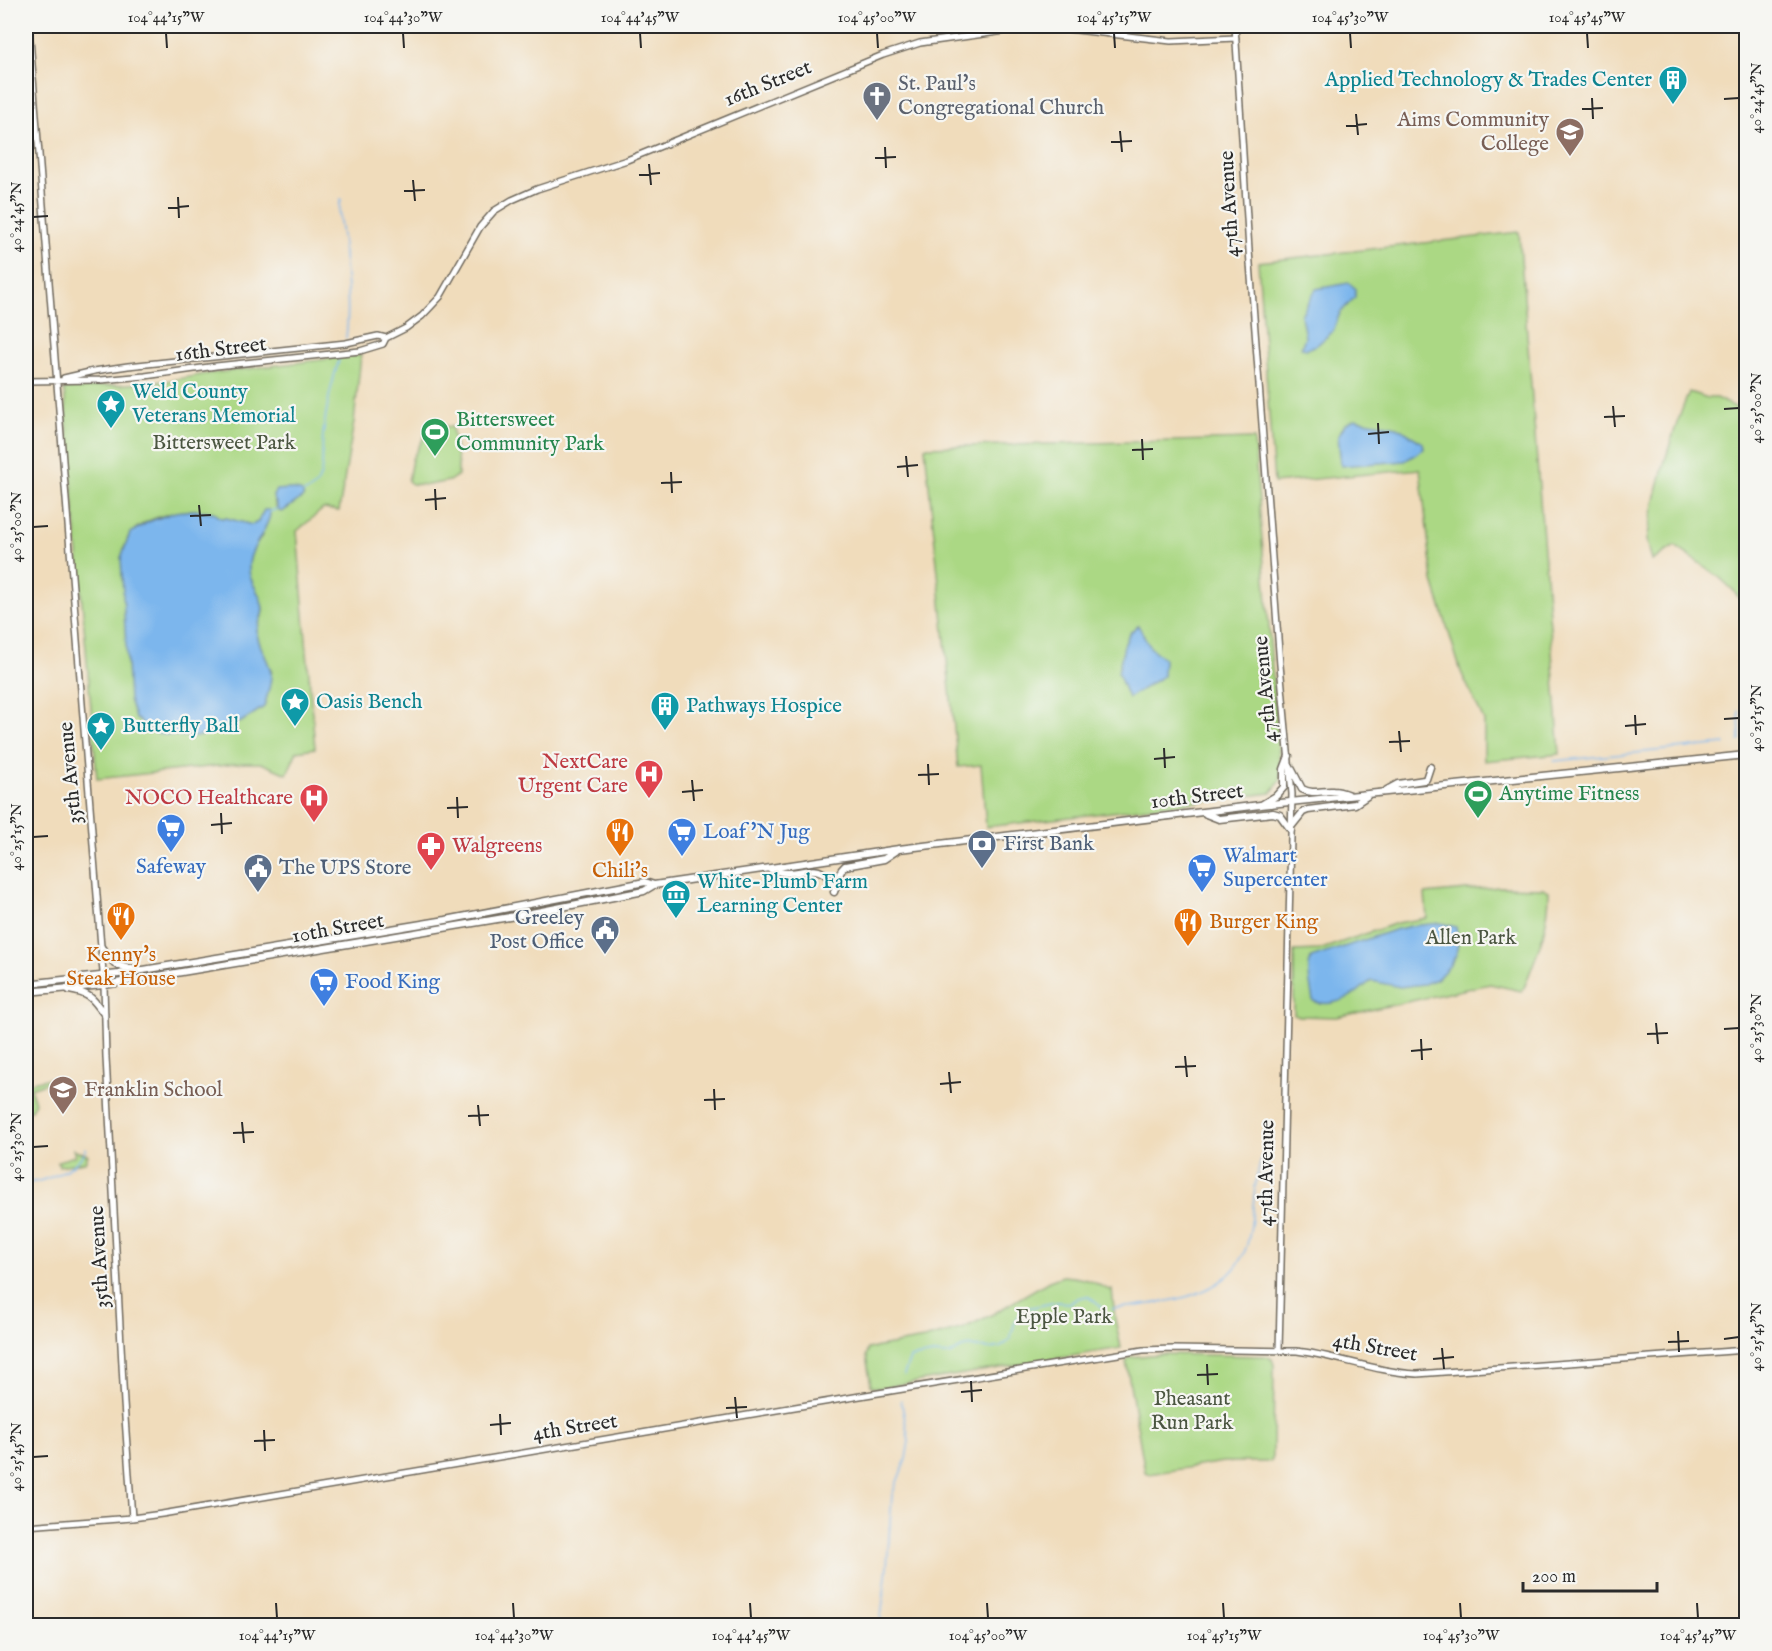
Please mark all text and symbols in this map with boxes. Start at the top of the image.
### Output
text: 104°44'15"W [128,8,205,27]
text: 104°44'30"W [364,8,443,27]
text: 104°44'45"W [601,8,680,27]
text: 104°45'00"W [838,8,917,27]
text: 104°45'15"W [1077,8,1152,27]
text: 104°45'30"W [1312,8,1389,27]
text: 104°45'45"W [1549,8,1626,27]
street label: 16th Street [720,54,816,114]
text: 40°24'45"N [1747,62,1766,134]
building icon: Applied Technology & Trades Center [1657,64,1689,106]
place label: Applied Technology & Trades Center [1324,67,1652,94]
place label: St. Paul's Congregational Church [898,71,1104,122]
church icon: St. Paul's Congregational Church [861,80,893,122]
place label: Aims Community College [1396,107,1550,158]
school or university icon: Aims Community College [1554,116,1586,158]
street label: 47th Avenue [1214,150,1246,258]
text: 40°24'45"N [7,181,26,253]
street label: 16th Street [174,331,268,369]
text: 40°25'00"N [1747,372,1766,444]
place label: Weld County Veterans Memorial [131,379,296,430]
place icon: Weld County Veterans Memorial [95,388,127,430]
place label: Bittersweet Community Park [456,407,605,458]
sports icon: Bittersweet Community Park [419,416,451,458]
park label: Bittersweet Park [152,430,296,457]
text: 40°25'00"N [7,491,26,563]
street label: 47th Avenue [1248,634,1284,743]
text: 40°25'15"N [1747,684,1766,752]
place icon: Oasis Bench [279,686,311,728]
place label: Oasis Bench [316,689,422,716]
building icon: Pathways Hospice [649,690,681,732]
place label: Pathways Hospice [686,693,842,720]
place icon: Butterfly Ball [85,710,117,752]
place label: Butterfly Ball [122,713,240,740]
street label: 35th Avenue [53,720,89,825]
place label: NextCare Urgent Care [518,749,628,800]
hospital icon: NextCare Urgent Care [633,758,665,800]
street label: 10th Street [1149,778,1245,816]
sports icon: Anytime Fitness [1462,778,1494,820]
place label: Anytime Fitness [1498,781,1639,808]
hospital icon: NOCO Healthcare [298,782,330,824]
place label: NOCO Healthcare [125,785,293,812]
text: 40°25'15"N [7,803,26,871]
supermarket icon: Safeway [155,812,187,854]
restaurant icon: Chili's [604,816,636,858]
supermarket icon: Loaf 'N Jug [666,816,698,858]
place label: Loaf 'N Jug [703,819,810,846]
bank icon: First Bank [966,828,998,870]
pharmacy icon: Walgreens [415,830,447,872]
place label: First Bank [1003,831,1095,858]
place label: Walgreens [452,833,543,860]
place label: Walmart Supercenter [1223,843,1328,894]
public building icon: The UPS Store [242,852,274,894]
supermarket icon: Walmart Supercenter [1186,852,1218,894]
place label: Safeway [136,854,207,881]
place label: The UPS Store [279,855,412,882]
place label: Chili's [592,858,648,885]
place label: White-Plumb Farm Learning Center [697,869,868,920]
museum icon: White-Plumb Farm Learning Center [660,878,692,920]
restaurant icon: Kenny's Steak House [105,900,137,942]
place label: Greeley Post Office [489,905,585,956]
restaurant icon: Burger King [1172,906,1204,948]
street label: 10th Street [290,908,386,950]
place label: Burger King [1209,909,1319,936]
public building icon: Greeley Post Office [589,914,621,956]
park label: Allen Park [1425,925,1517,952]
place label: Kenny's Steak House [66,942,176,993]
supermarket icon: Food King [308,966,340,1008]
place label: Food King [345,969,441,996]
text: 40°25'30"N [1747,993,1766,1063]
school or university icon: Franklin School [47,1074,79,1116]
place label: Franklin School [84,1077,223,1104]
text: 40°25'30"N [7,1112,26,1182]
street label: 47th Avenue [1253,1119,1281,1227]
street label: 35th Avenue [84,1205,116,1309]
text: 40°25'45"N [1747,1302,1766,1372]
park label: Epple Park [1015,1304,1113,1331]
street label: 4th Street [1331,1327,1419,1369]
park label: Pheasant Run Park [1151,1386,1234,1437]
street label: 4th Street [531,1408,619,1448]
text: 40°25'45"N [7,1422,26,1492]
scale bar [1523,1555,1656,1593]
text: 200 m [1532,1566,1576,1589]
text: 104°44'15"W [239,1626,316,1645]
text: 104°44'30"W [475,1626,554,1645]
text: 104°44'45"W [712,1626,791,1645]
text: 104°45'00"W [949,1626,1028,1645]
text: 104°45'15"W [1187,1626,1262,1645]
text: 104°45'30"W [1423,1626,1500,1645]
text: 104°45'45"W [1660,1626,1737,1645]

